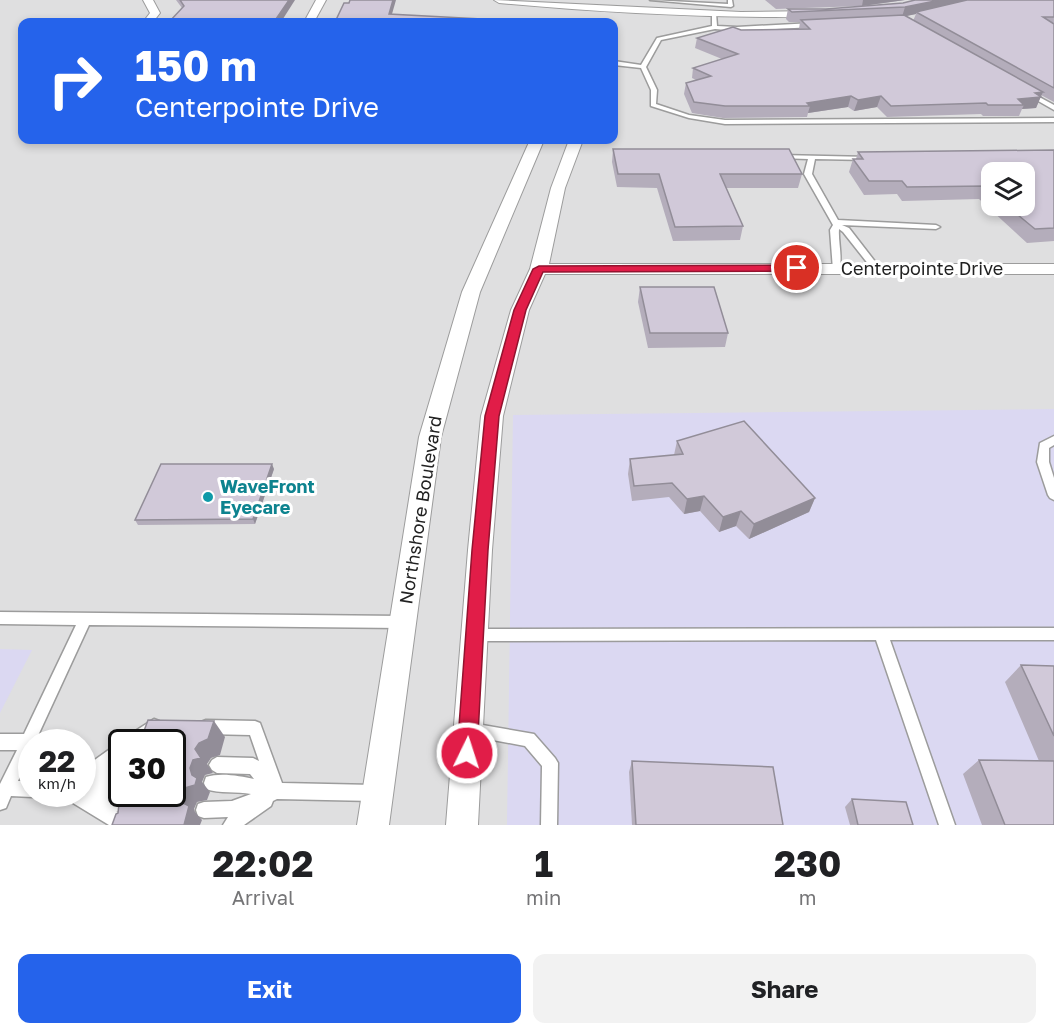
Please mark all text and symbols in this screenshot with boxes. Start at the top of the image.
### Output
text: 150 m [135,40,257,90]
icon: right [36,42,114,120]
text: Centerpointe Drive [135,91,379,123]
map controls [981,162,1035,216]
button: layers [981,162,1035,216]
pin [771,242,822,293]
icon: arrive [780,251,813,284]
street label: Centerpointe Drive [841,257,1003,279]
street label: Northshore Boulevard [394,414,446,606]
place label: WaveFront Eyecare [220,475,315,518]
marker: WaveFront Eyecare [201,490,215,504]
position arrow [435,721,499,785]
speed limit sign: 30 [108,729,186,807]
text: 22 [39,743,75,779]
text: km/h [38,774,76,792]
text: 22:02 [213,842,313,885]
text: 1 [534,842,553,885]
text: 230 [774,842,841,885]
text: Arrival [232,885,294,909]
text: min [526,885,561,909]
text: m [799,885,817,909]
button: Exit [18,954,521,1023]
button: Share [533,954,1036,1023]

